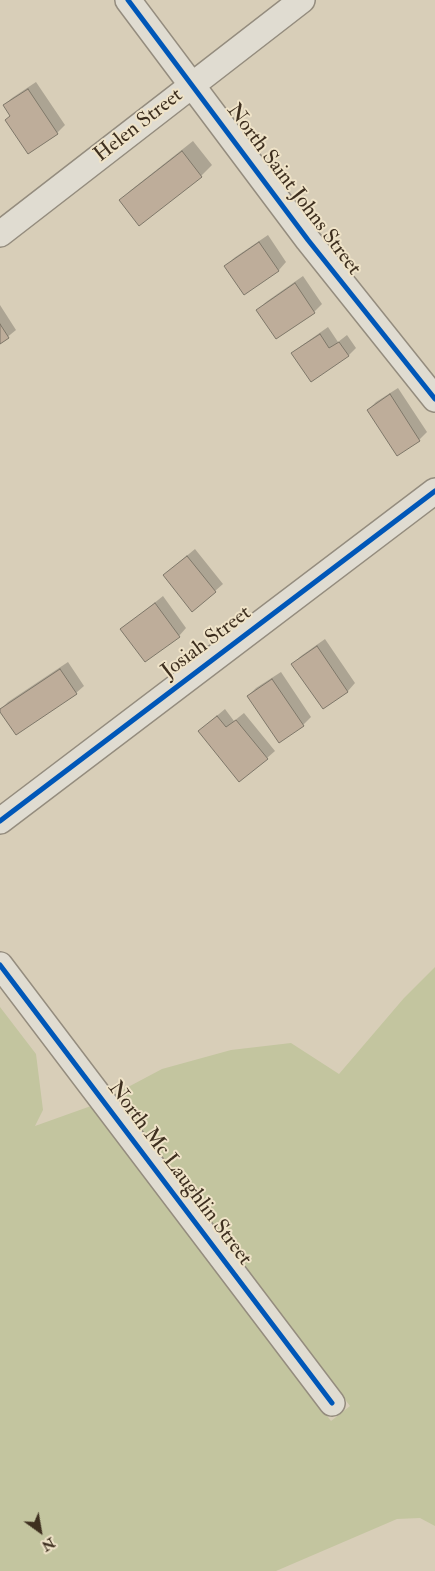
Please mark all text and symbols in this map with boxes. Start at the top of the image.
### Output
street label: Helen Street [90,84,188,168]
street label: North Saint Johns Street [220,99,366,281]
street label: Josiah Street [157,601,257,685]
street label: North Mc Laughlin Street [101,1077,257,1271]
north arrow [15,1506,65,1556]
text: N [38,1534,58,1555]

